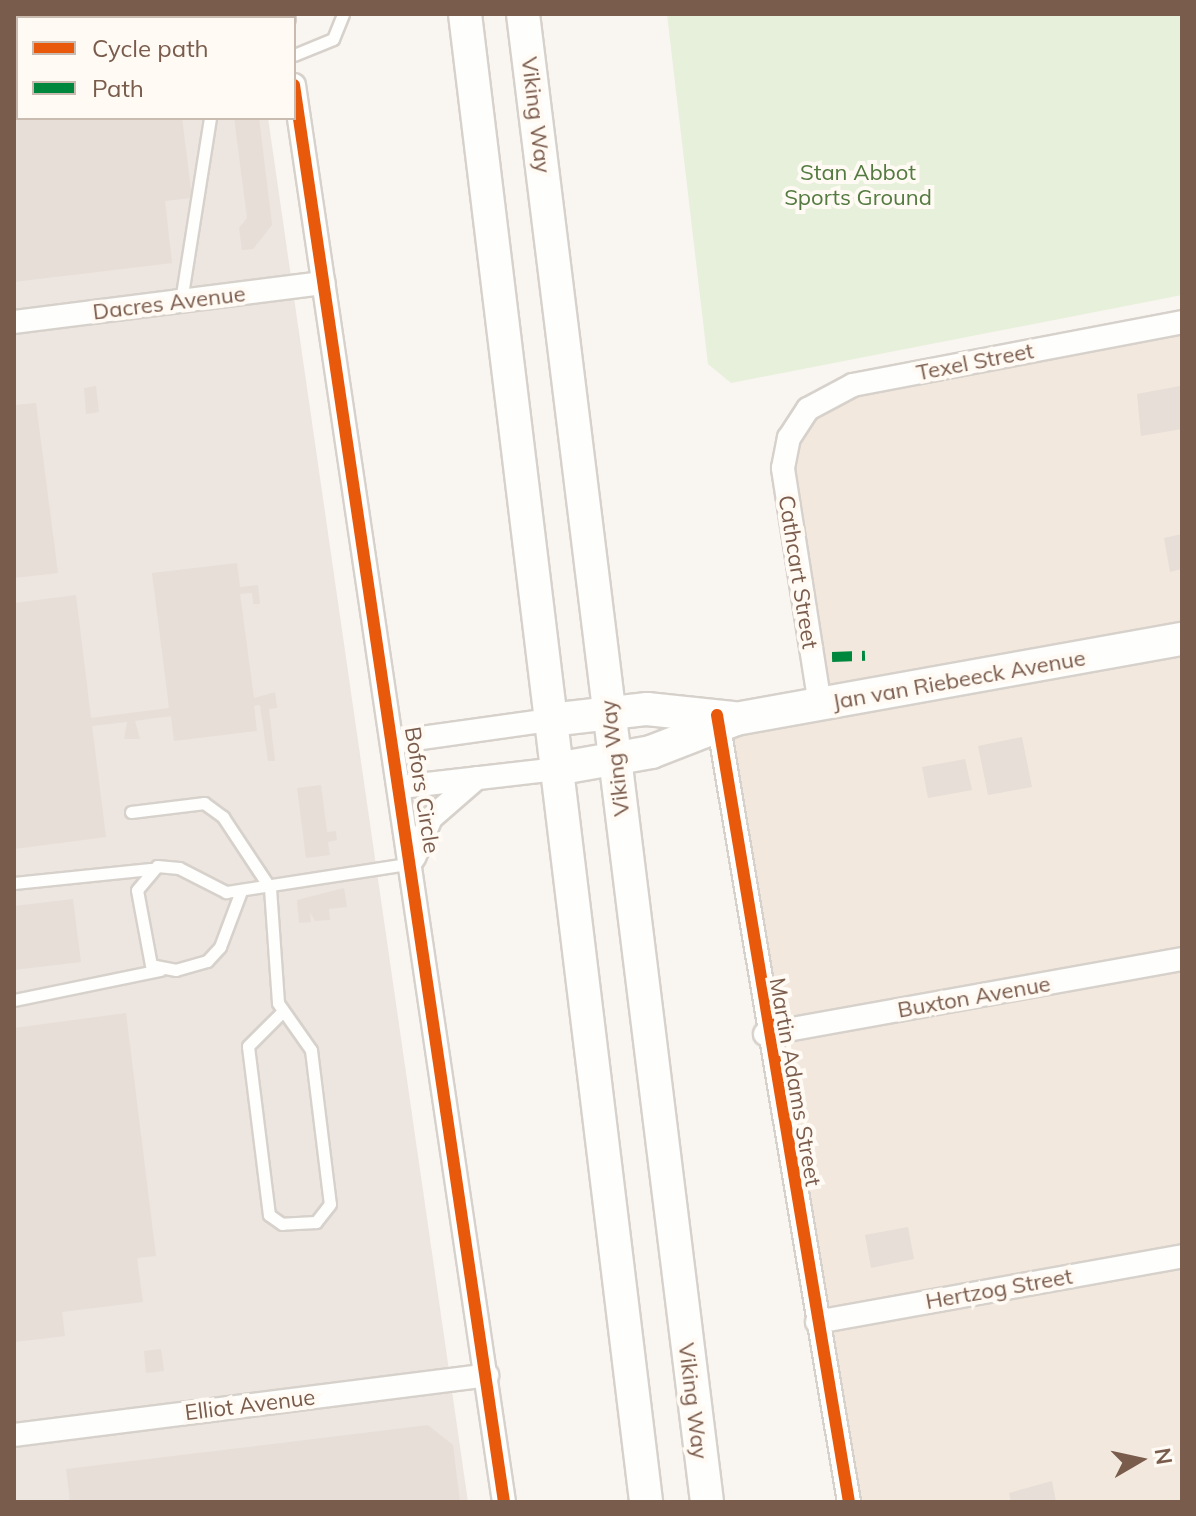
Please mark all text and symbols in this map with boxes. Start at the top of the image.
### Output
legend [16,16,296,120]
text: Cycle path [92,33,209,63]
street label: Viking Way [516,55,556,175]
text: Path [92,73,144,103]
park label: Stan Abbot Sports Ground [784,159,932,210]
street label: Dacres Avenue [91,281,247,325]
street label: Texel Street [914,338,1036,386]
street label: Cathcart Street [773,493,823,651]
street label: Jan van Riebeeck Avenue [830,645,1088,715]
street label: Viking Way [595,698,635,818]
street label: Bofors Circle [399,725,445,855]
street label: Buxton Avenue [895,971,1053,1023]
street label: Martin Adams Street [764,976,826,1188]
street label: Hertzog Street [923,1263,1075,1315]
street label: Viking Way [673,1341,713,1461]
street label: Elliot Avenue [183,1384,317,1426]
north arrow [1100,1420,1180,1500]
text: N [1149,1446,1179,1467]

